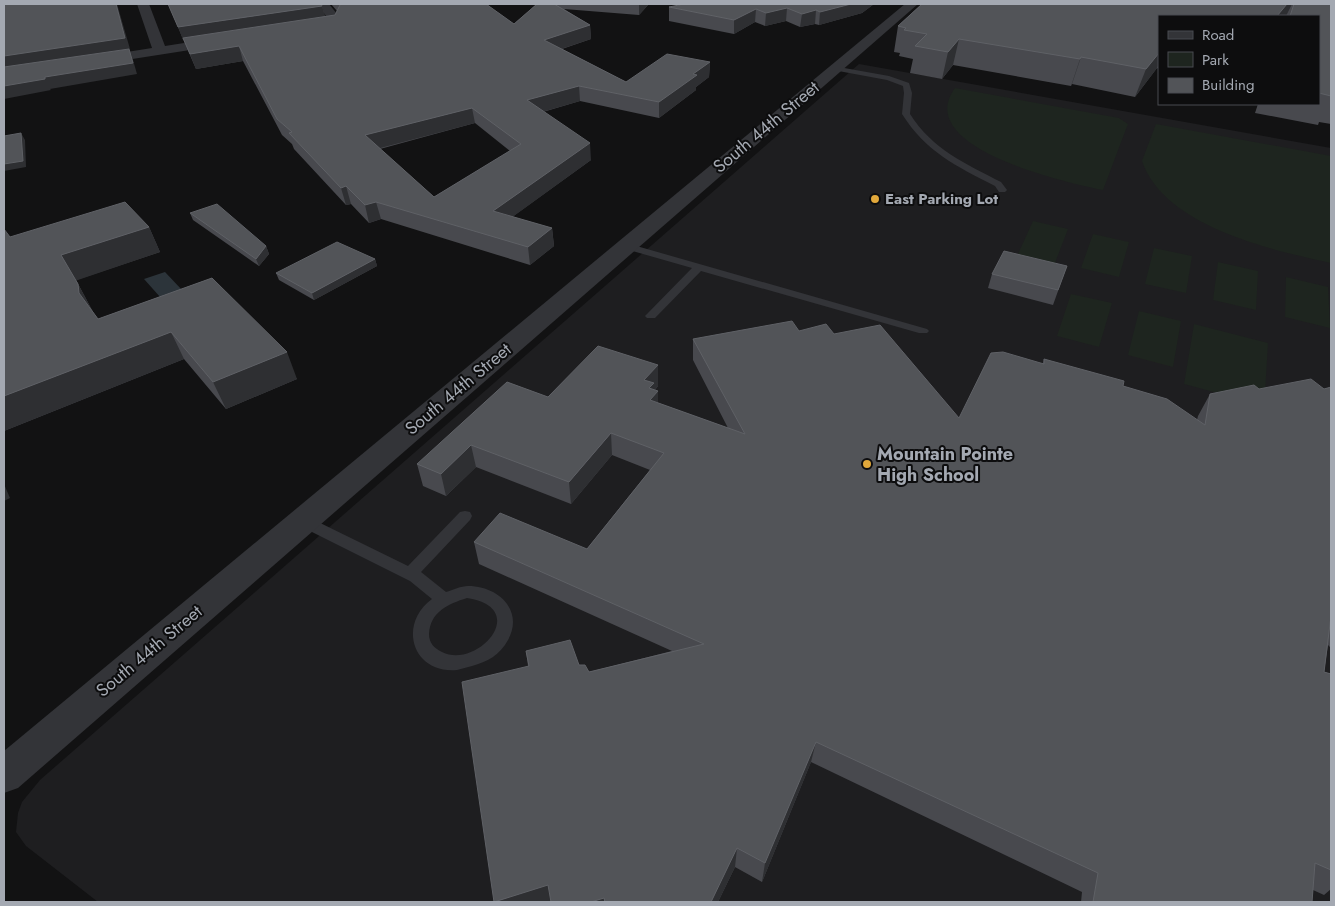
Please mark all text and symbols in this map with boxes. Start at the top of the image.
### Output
legend [1158,15,1320,105]
text: Road [1202,24,1234,46]
text: Park [1202,49,1229,71]
street label: South 44th Street [707,74,825,179]
text: Building [1202,74,1254,96]
place label: East Parking Lot [885,188,998,210]
marker: East Parking Lot [869,193,881,205]
street label: South 44th Street [399,336,517,441]
place label: Mountain Pointe High School [877,441,1013,488]
marker: Mountain Pointe High School [861,458,873,470]
street label: South 44th Street [90,598,208,703]

